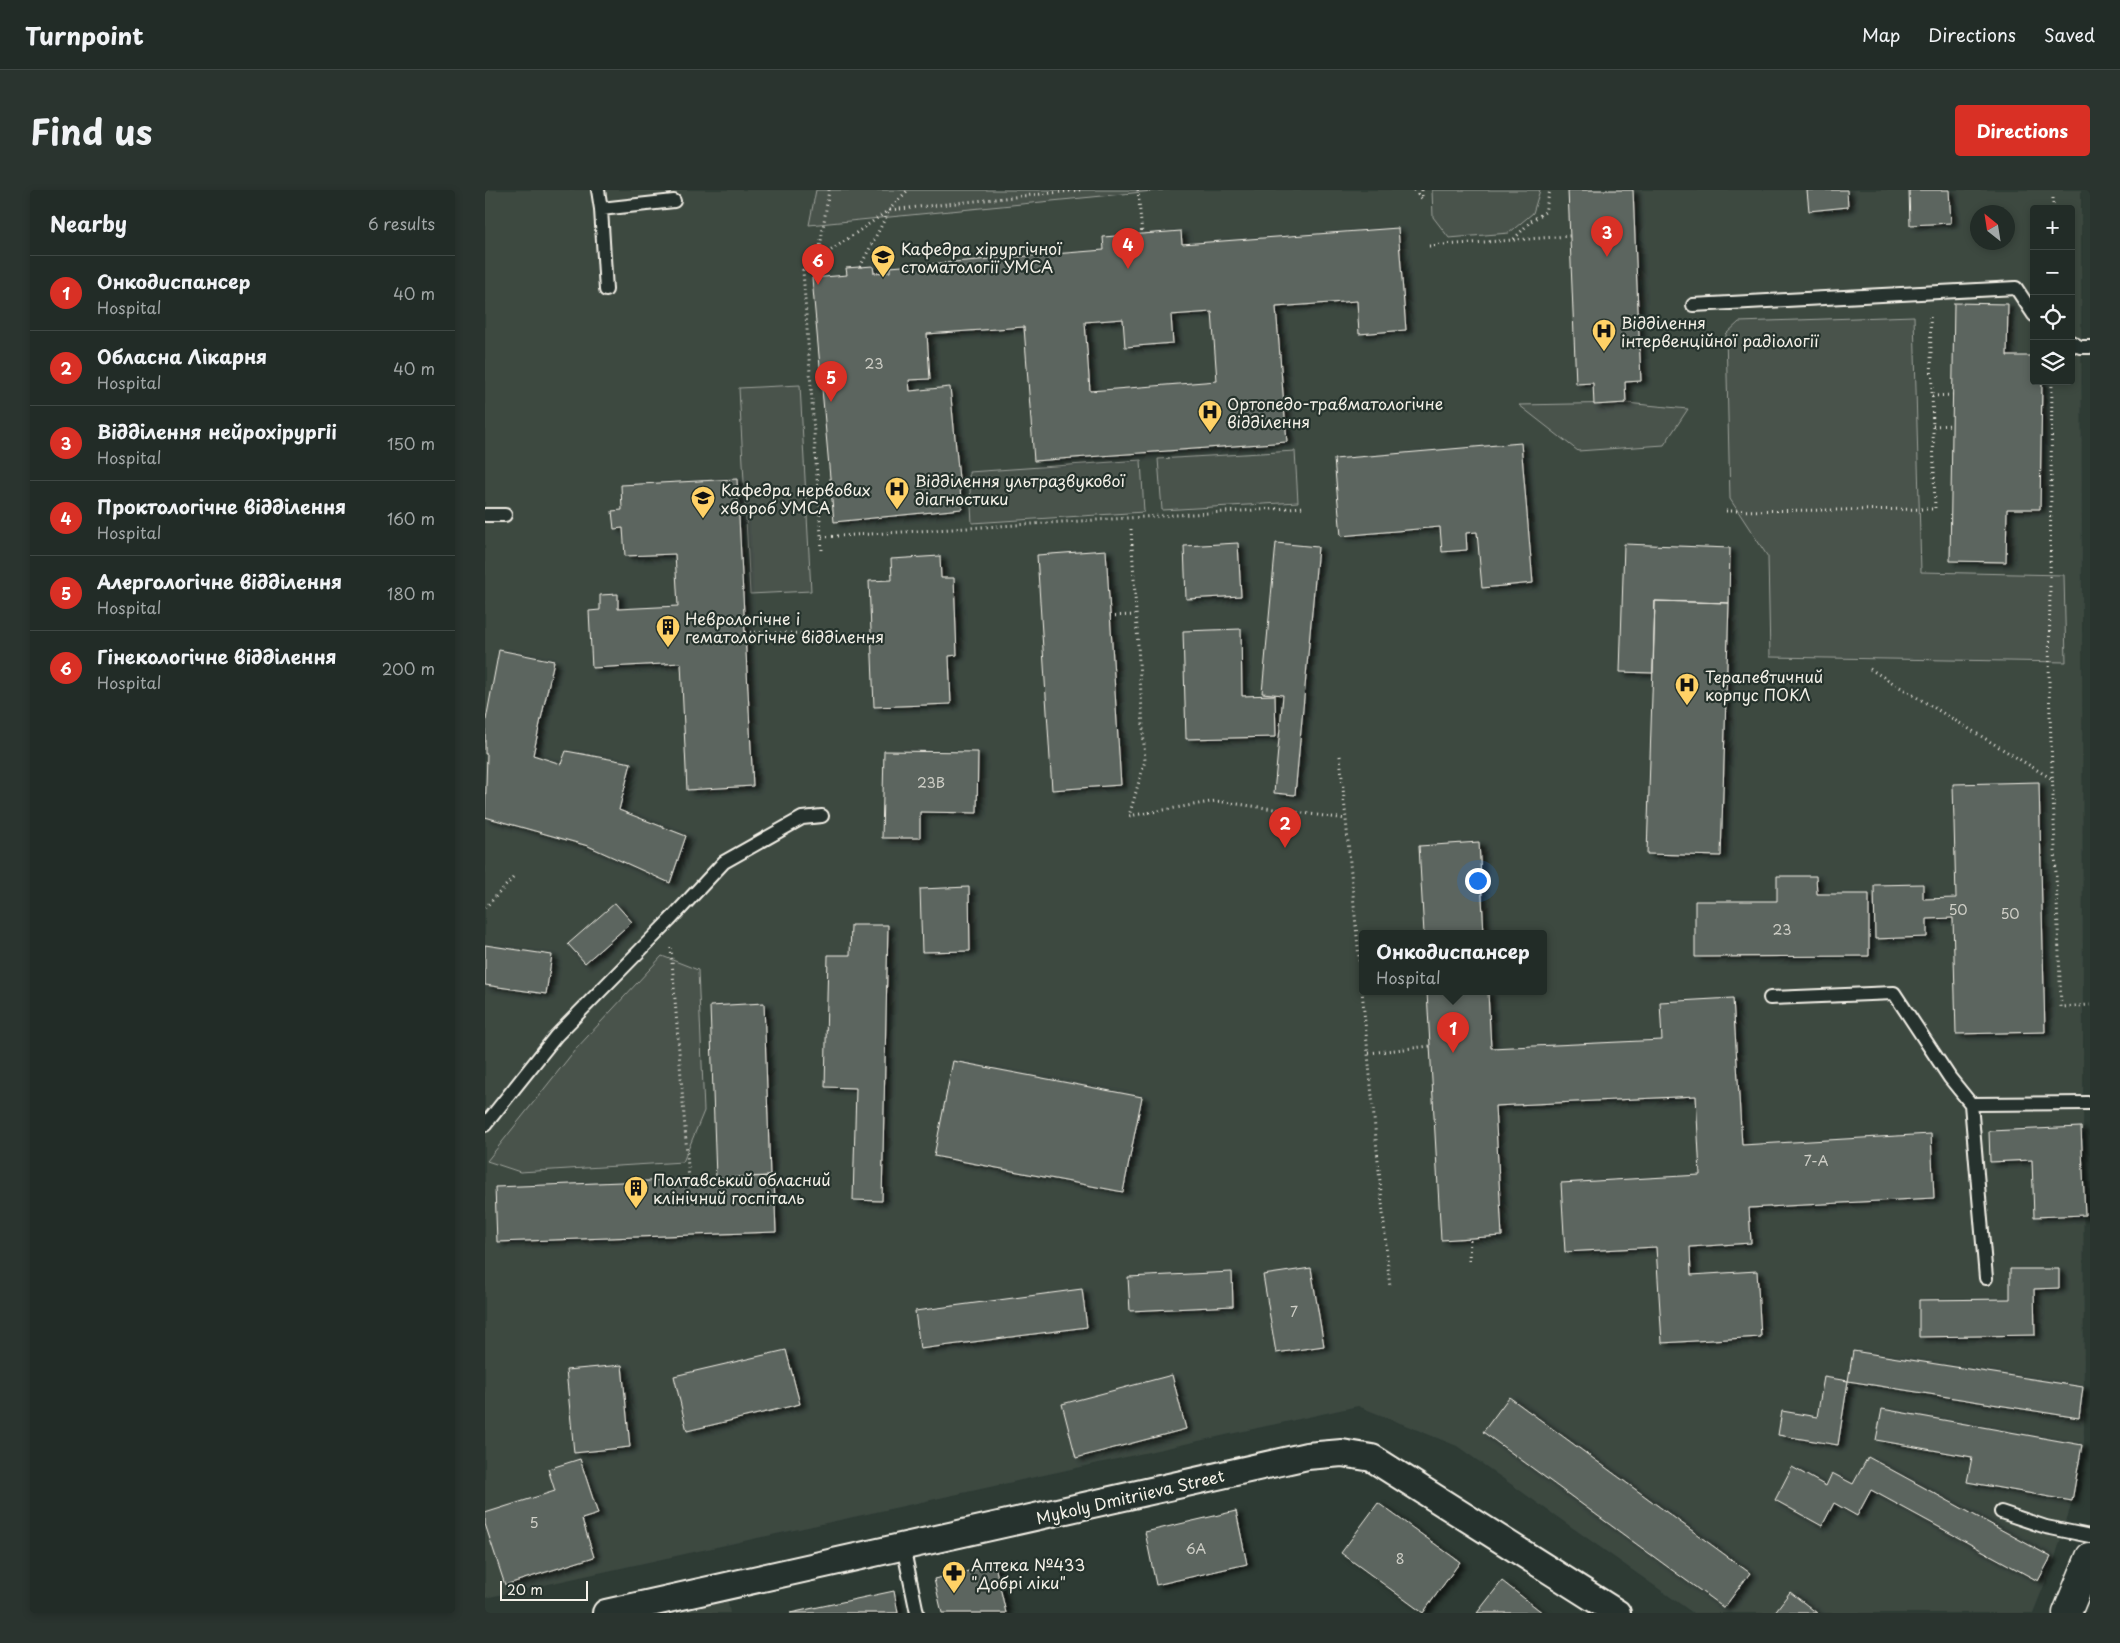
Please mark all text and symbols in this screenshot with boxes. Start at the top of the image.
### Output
text: Turnpoint [25,17,144,53]
text: Map [1862,21,1900,48]
text: Directions [1928,21,2016,48]
text: Saved [2044,21,2095,48]
text: Find us [30,104,152,157]
button: Directions [1955,105,2090,156]
north arrow [1970,205,2015,250]
map controls [2030,205,2075,385]
button: + [2030,205,2075,250]
text: Nearby [50,207,127,239]
text: 6 results [368,211,435,235]
pin: 3 [1591,216,1623,257]
pin: 4 [1112,228,1144,269]
place label: Кафедра хірургічної стоматології УМСА [901,236,1063,278]
pin: 6 [802,244,834,285]
school or university icon: Кафедра хірургічної стоматології УМСА [870,244,896,278]
button: − [2030,250,2075,295]
text: Онкодиспансер [97,267,250,295]
text: 1 [62,281,70,305]
text: 40 m [393,281,435,305]
text: Hospital [97,295,161,319]
button: locate [2030,295,2075,340]
place label: Відділення інтервенційної радіології [1621,310,1820,352]
hospital icon: Відділення інтервенційної радіології [1591,318,1617,352]
button: layers [2030,340,2075,385]
text: Обласна Лікарня [97,342,267,370]
house number: 23 [865,353,883,374]
text: 2 [60,356,72,380]
text: 40 m [393,356,435,380]
pin: 5 [815,361,847,402]
text: Hospital [97,370,161,394]
place label: Ортопедо-травматологічне відділення [1227,391,1443,433]
hospital icon: Ортопедо-травматологічне відділення [1197,399,1223,433]
text: Відділення нейрохірургіі [97,417,337,445]
text: 3 [61,431,71,455]
text: 150 m [387,431,435,455]
text: Hospital [97,445,161,469]
place label: Відділення ультразвукової діагностики [915,468,1127,510]
hospital icon: Відділення ультразвукової діагностики [884,476,910,510]
place label: Кафедра нервових хвороб УМСА [721,477,871,519]
school or university icon: Кафедра нервових хвороб УМСА [690,485,716,519]
text: Проктологічне відділення [97,492,346,520]
text: 4 [61,506,71,530]
text: 160 m [387,506,435,530]
text: Hospital [97,520,161,544]
text: Алергологічне відділення [97,567,342,595]
text: 5 [61,581,71,605]
text: 180 m [387,581,435,605]
text: Hospital [97,595,161,619]
place label: Неврологічне і гематологічне відділення [685,606,884,648]
building icon: Неврологічне і гематологічне відділення [655,614,681,648]
text: Гінекологічне відділення [97,642,336,670]
text: 6 [60,656,72,680]
text: 200 m [382,656,435,680]
place label: Терапевтичний корпус ПОКЛ [1705,664,1823,706]
text: Hospital [97,670,161,694]
hospital icon: Терапевтичний корпус ПОКЛ [1674,672,1700,706]
house number: 23В [917,772,945,793]
pin: 2 [1269,807,1301,848]
your location [1465,868,1491,894]
house number: 50 [1948,899,1968,920]
house number: 50 [2000,903,2020,924]
house number: 23 [1773,919,1791,940]
popup [1359,930,1547,995]
text: Онкодиспансер [1376,937,1530,965]
text: Hospital [1376,965,1441,989]
pin: 1 [1437,1012,1469,1053]
house number: 7-А [1804,1150,1829,1171]
place label: Полтавський обласний клінічний госпіталь [653,1167,831,1209]
building icon: Полтавський обласний клінічний госпіталь [623,1175,649,1209]
house number: 7 [1290,1301,1298,1322]
street label: Mykoly Dmitriieva Street [1033,1463,1227,1529]
house number: 5 [529,1512,539,1533]
house number: 6А [1186,1538,1207,1559]
house number: 8 [1396,1548,1404,1569]
place label: Аптека №433 "Добрі ліки" [971,1552,1085,1594]
pharmacy icon: Аптека №433 "Добрі ліки" [941,1560,967,1594]
scale bar [500,1578,587,1601]
text: 20 m [507,1579,543,1600]

